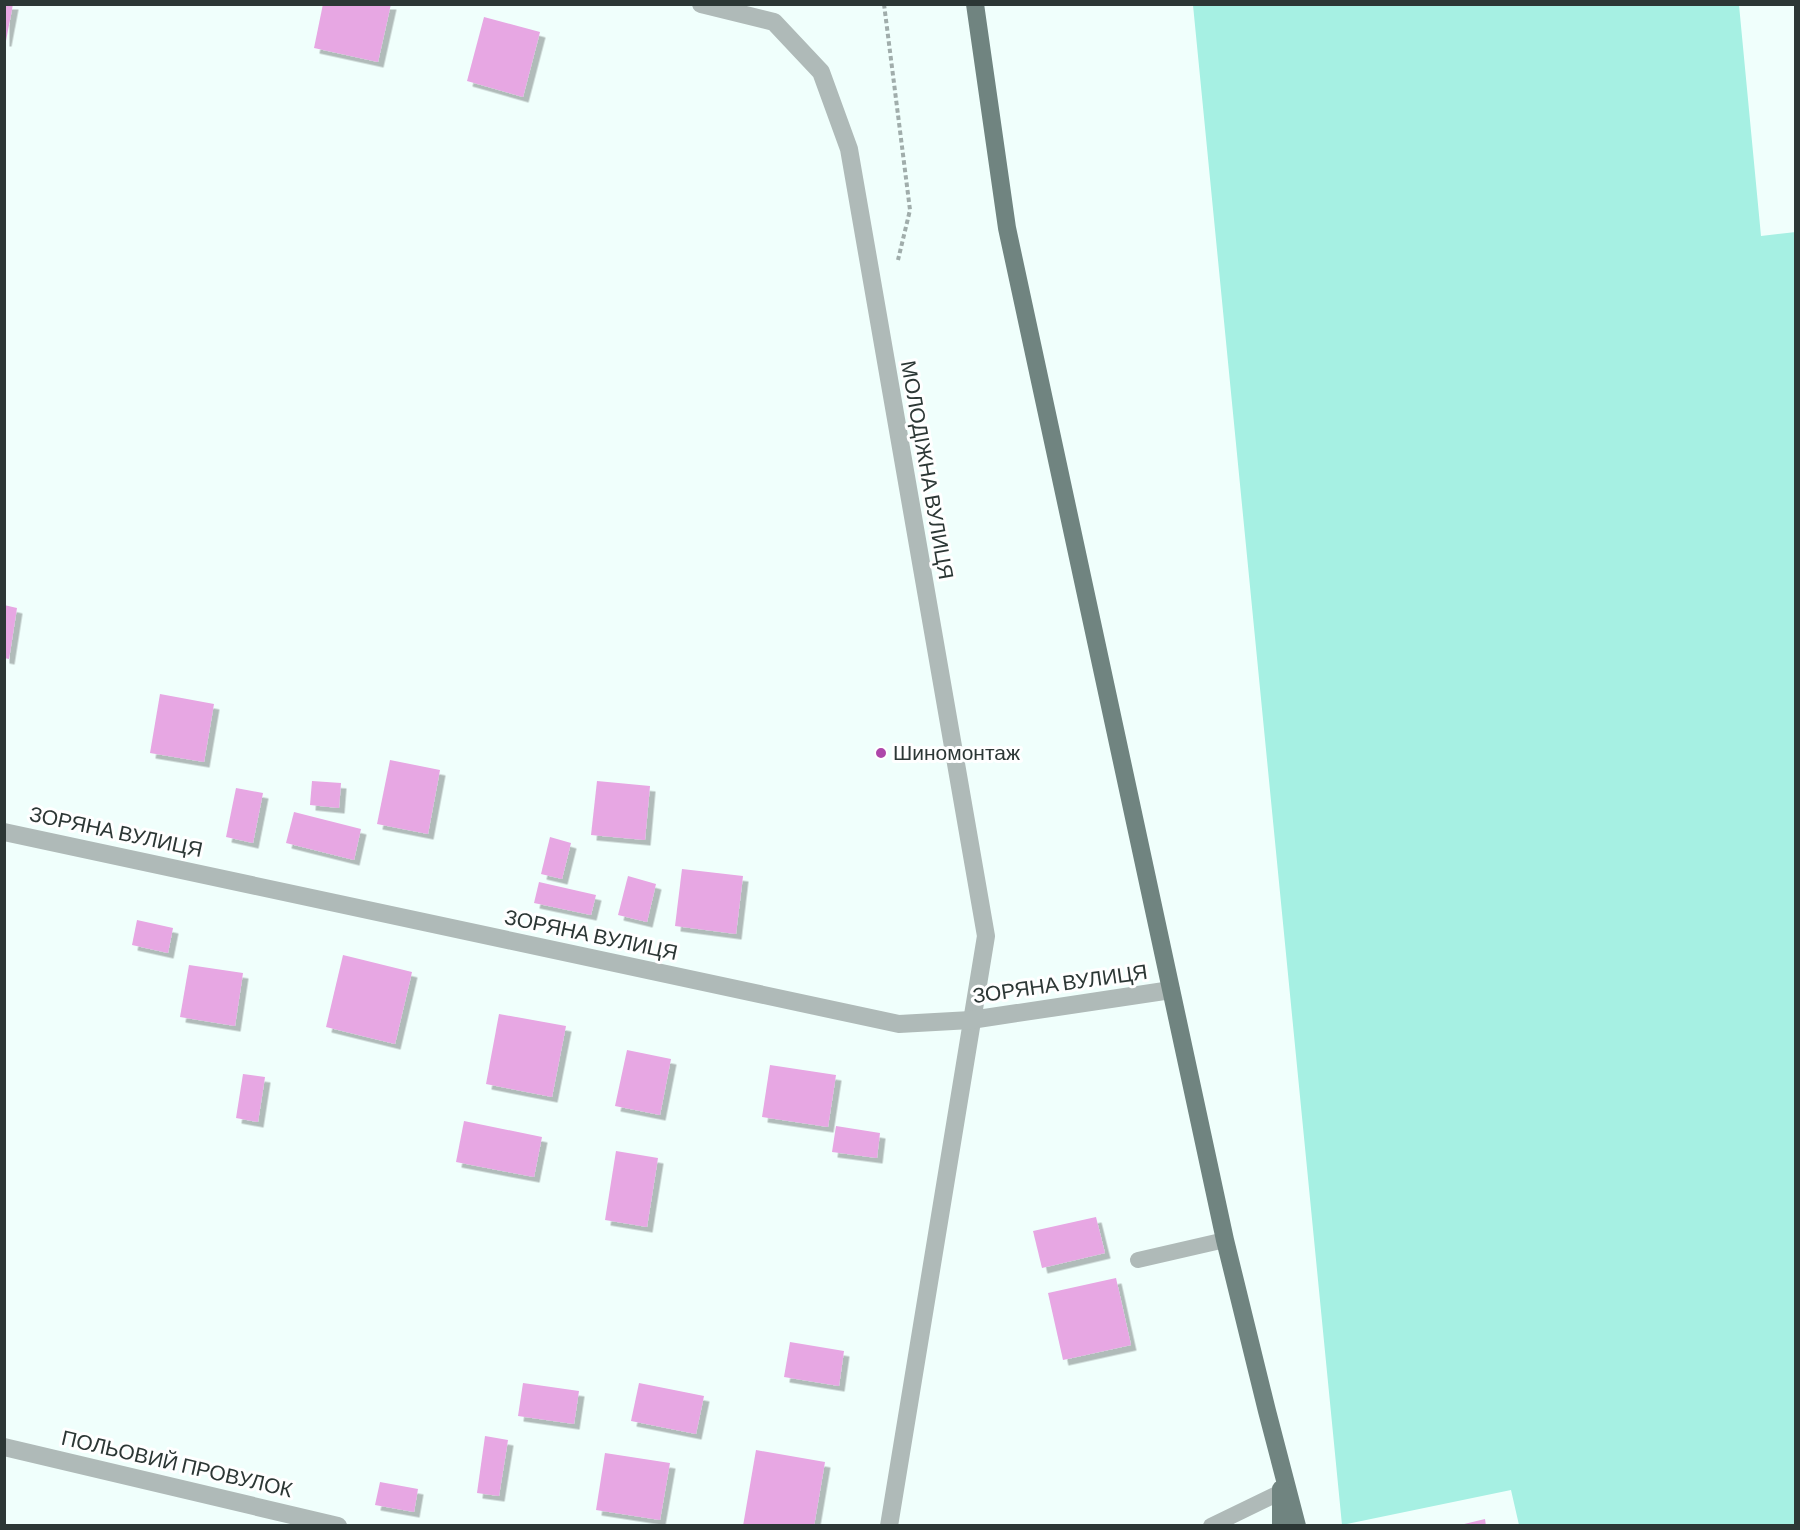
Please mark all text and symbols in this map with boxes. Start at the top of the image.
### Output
street label: МОЛОДІЖНА ВУЛИЦЯ [897,358,960,581]
place label: Шиномонтаж [893,739,1020,764]
marker: Шиномонтаж [874,746,888,760]
street label: ЗОРЯНА ВУЛИЦЯ [27,800,205,861]
street label: ЗОРЯНА ВУЛИЦЯ [502,903,680,964]
street label: ЗОРЯНА ВУЛИЦЯ [971,958,1149,1007]
street label: ПОЛЬОВИЙ ПРОВУЛОК [59,1424,296,1501]

